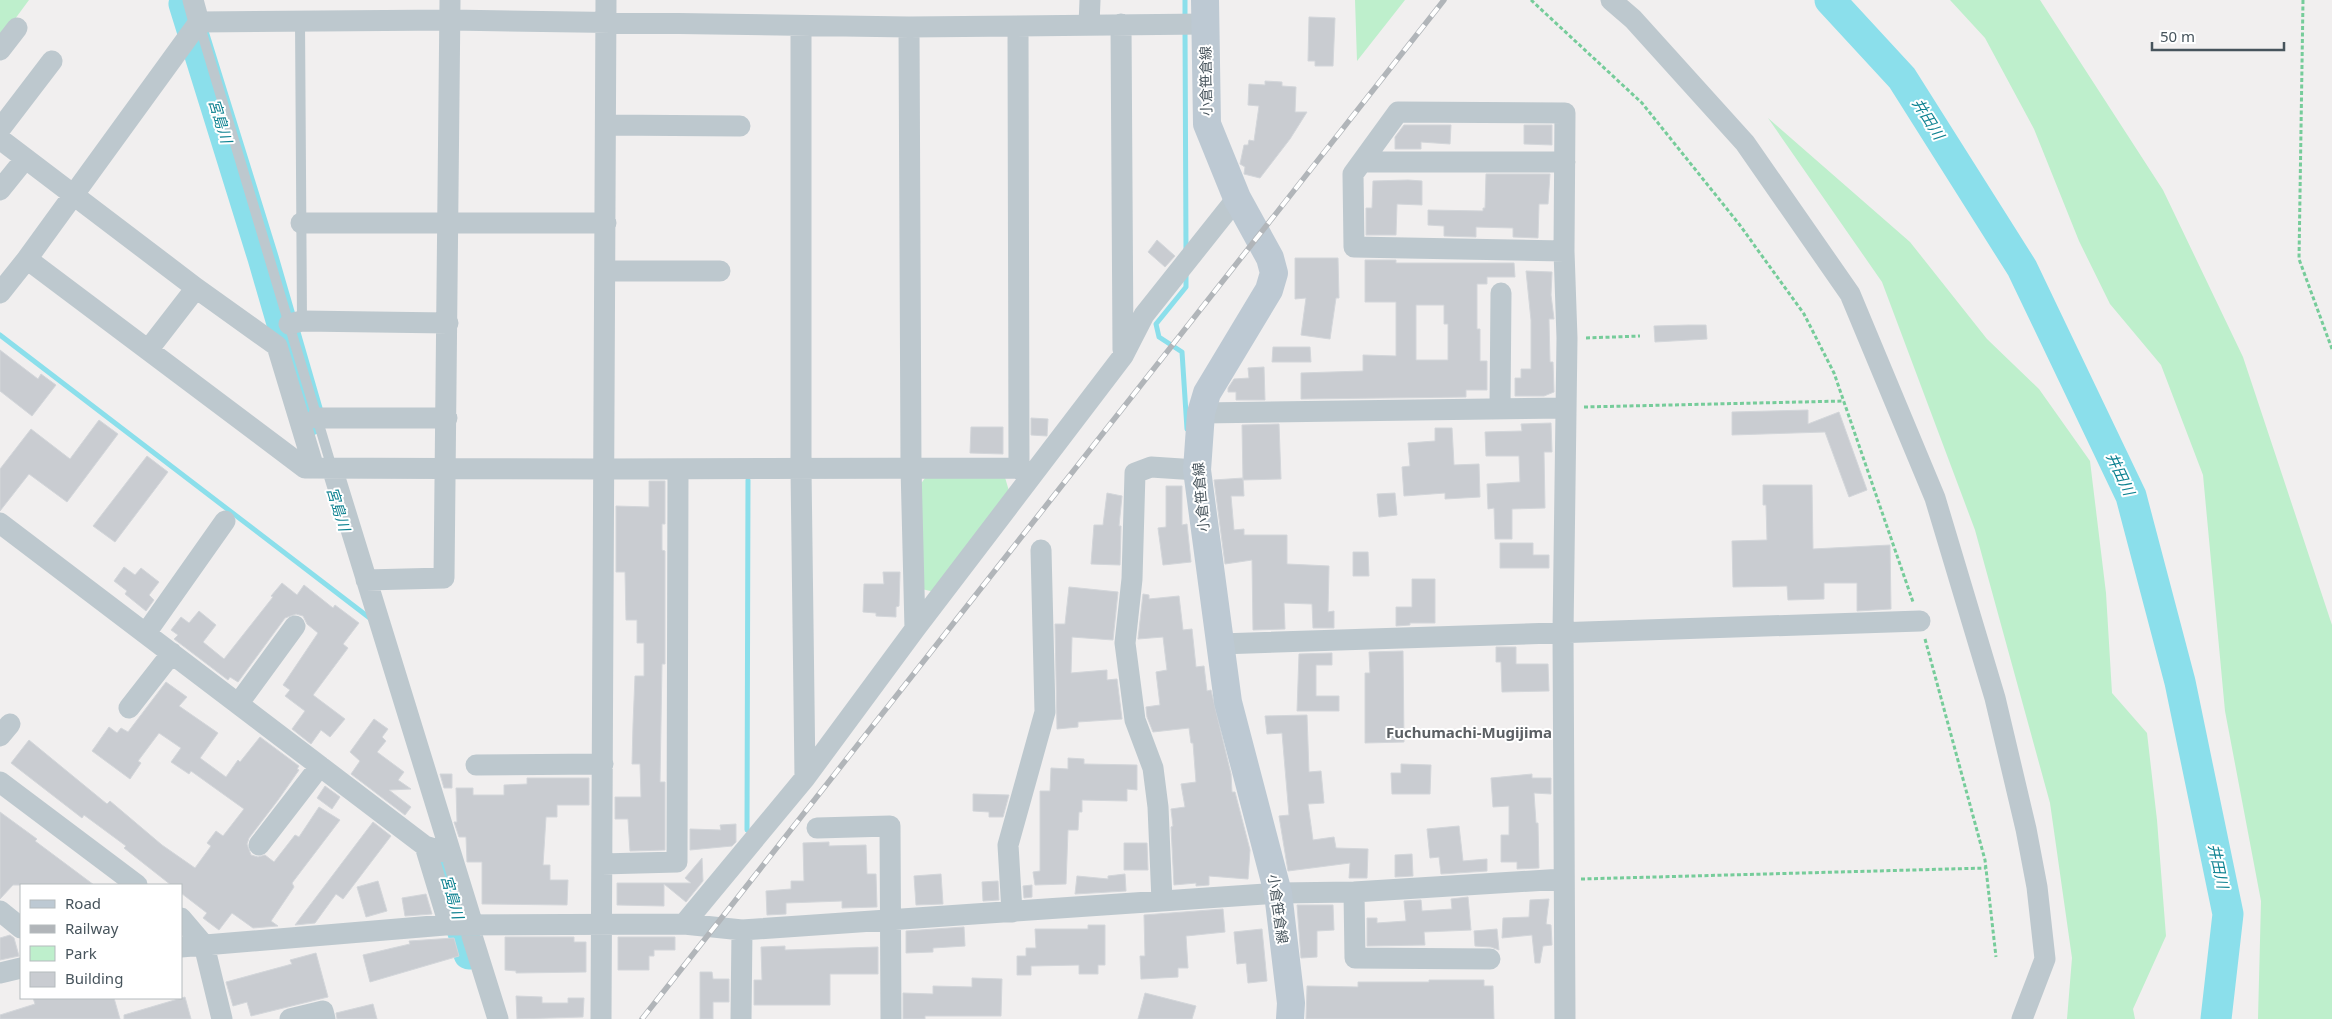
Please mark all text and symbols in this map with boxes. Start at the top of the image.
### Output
scale bar [2152,20,2284,52]
text: 50 m [2160,26,2195,46]
street label: 小倉笹倉線 [1195,46,1216,116]
water label: 井田川 [1908,94,1950,145]
water label: 宮島川 [205,96,238,147]
water label: 井田川 [2102,449,2140,500]
street label: 小倉笹倉線 [1188,461,1213,533]
water label: 宮島川 [323,484,356,535]
district label: Fuchumachi-Mugijima [1386,722,1552,742]
water label: 井田川 [2205,842,2234,892]
water label: 宮島川 [437,872,469,923]
street label: 小倉笹倉線 [1264,873,1293,945]
legend [20,884,182,999]
text: Road [65,893,101,913]
text: Railway [65,918,119,938]
text: Park [65,943,97,963]
text: Building [65,968,123,988]

